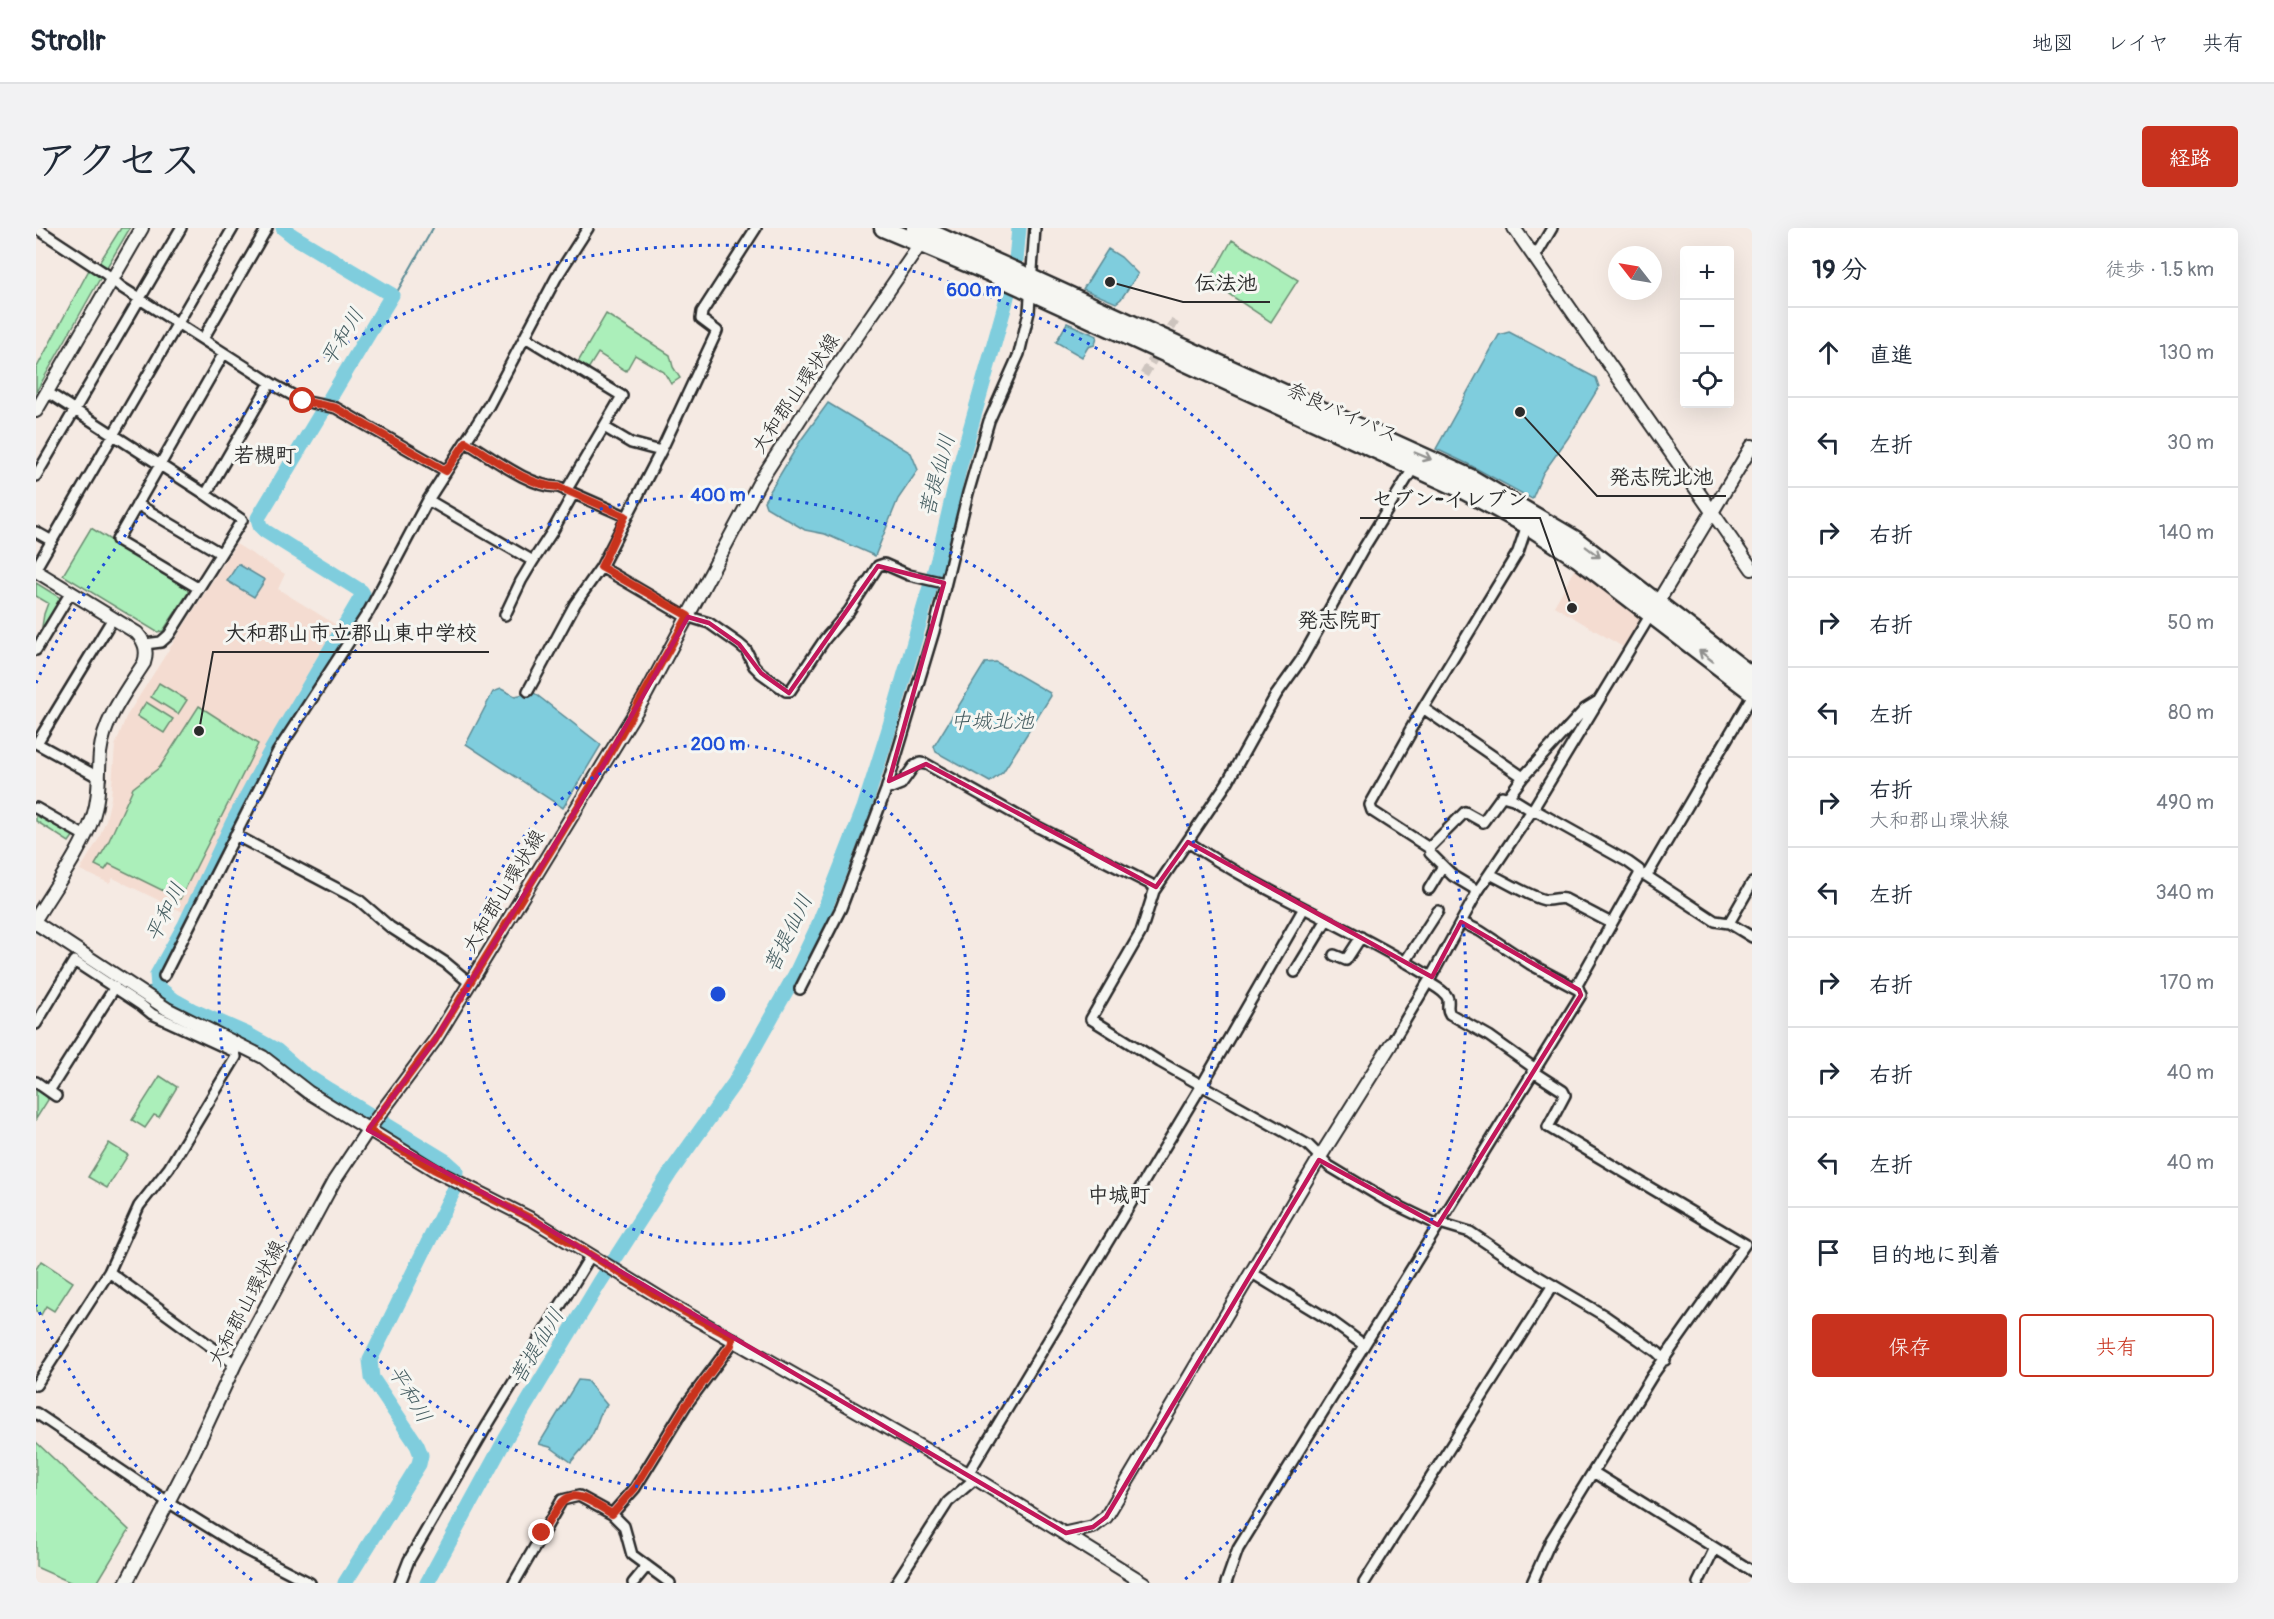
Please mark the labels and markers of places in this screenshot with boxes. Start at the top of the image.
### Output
callout: 伝法池 [1183,263,1270,302]
callout: 発志院北池 [1597,457,1726,496]
callout: セブン-イレブン [1360,479,1540,518]
callout: 大和郡山市立郡山東中学校 [213,613,489,652]
centre of rings [708,984,728,1004]

